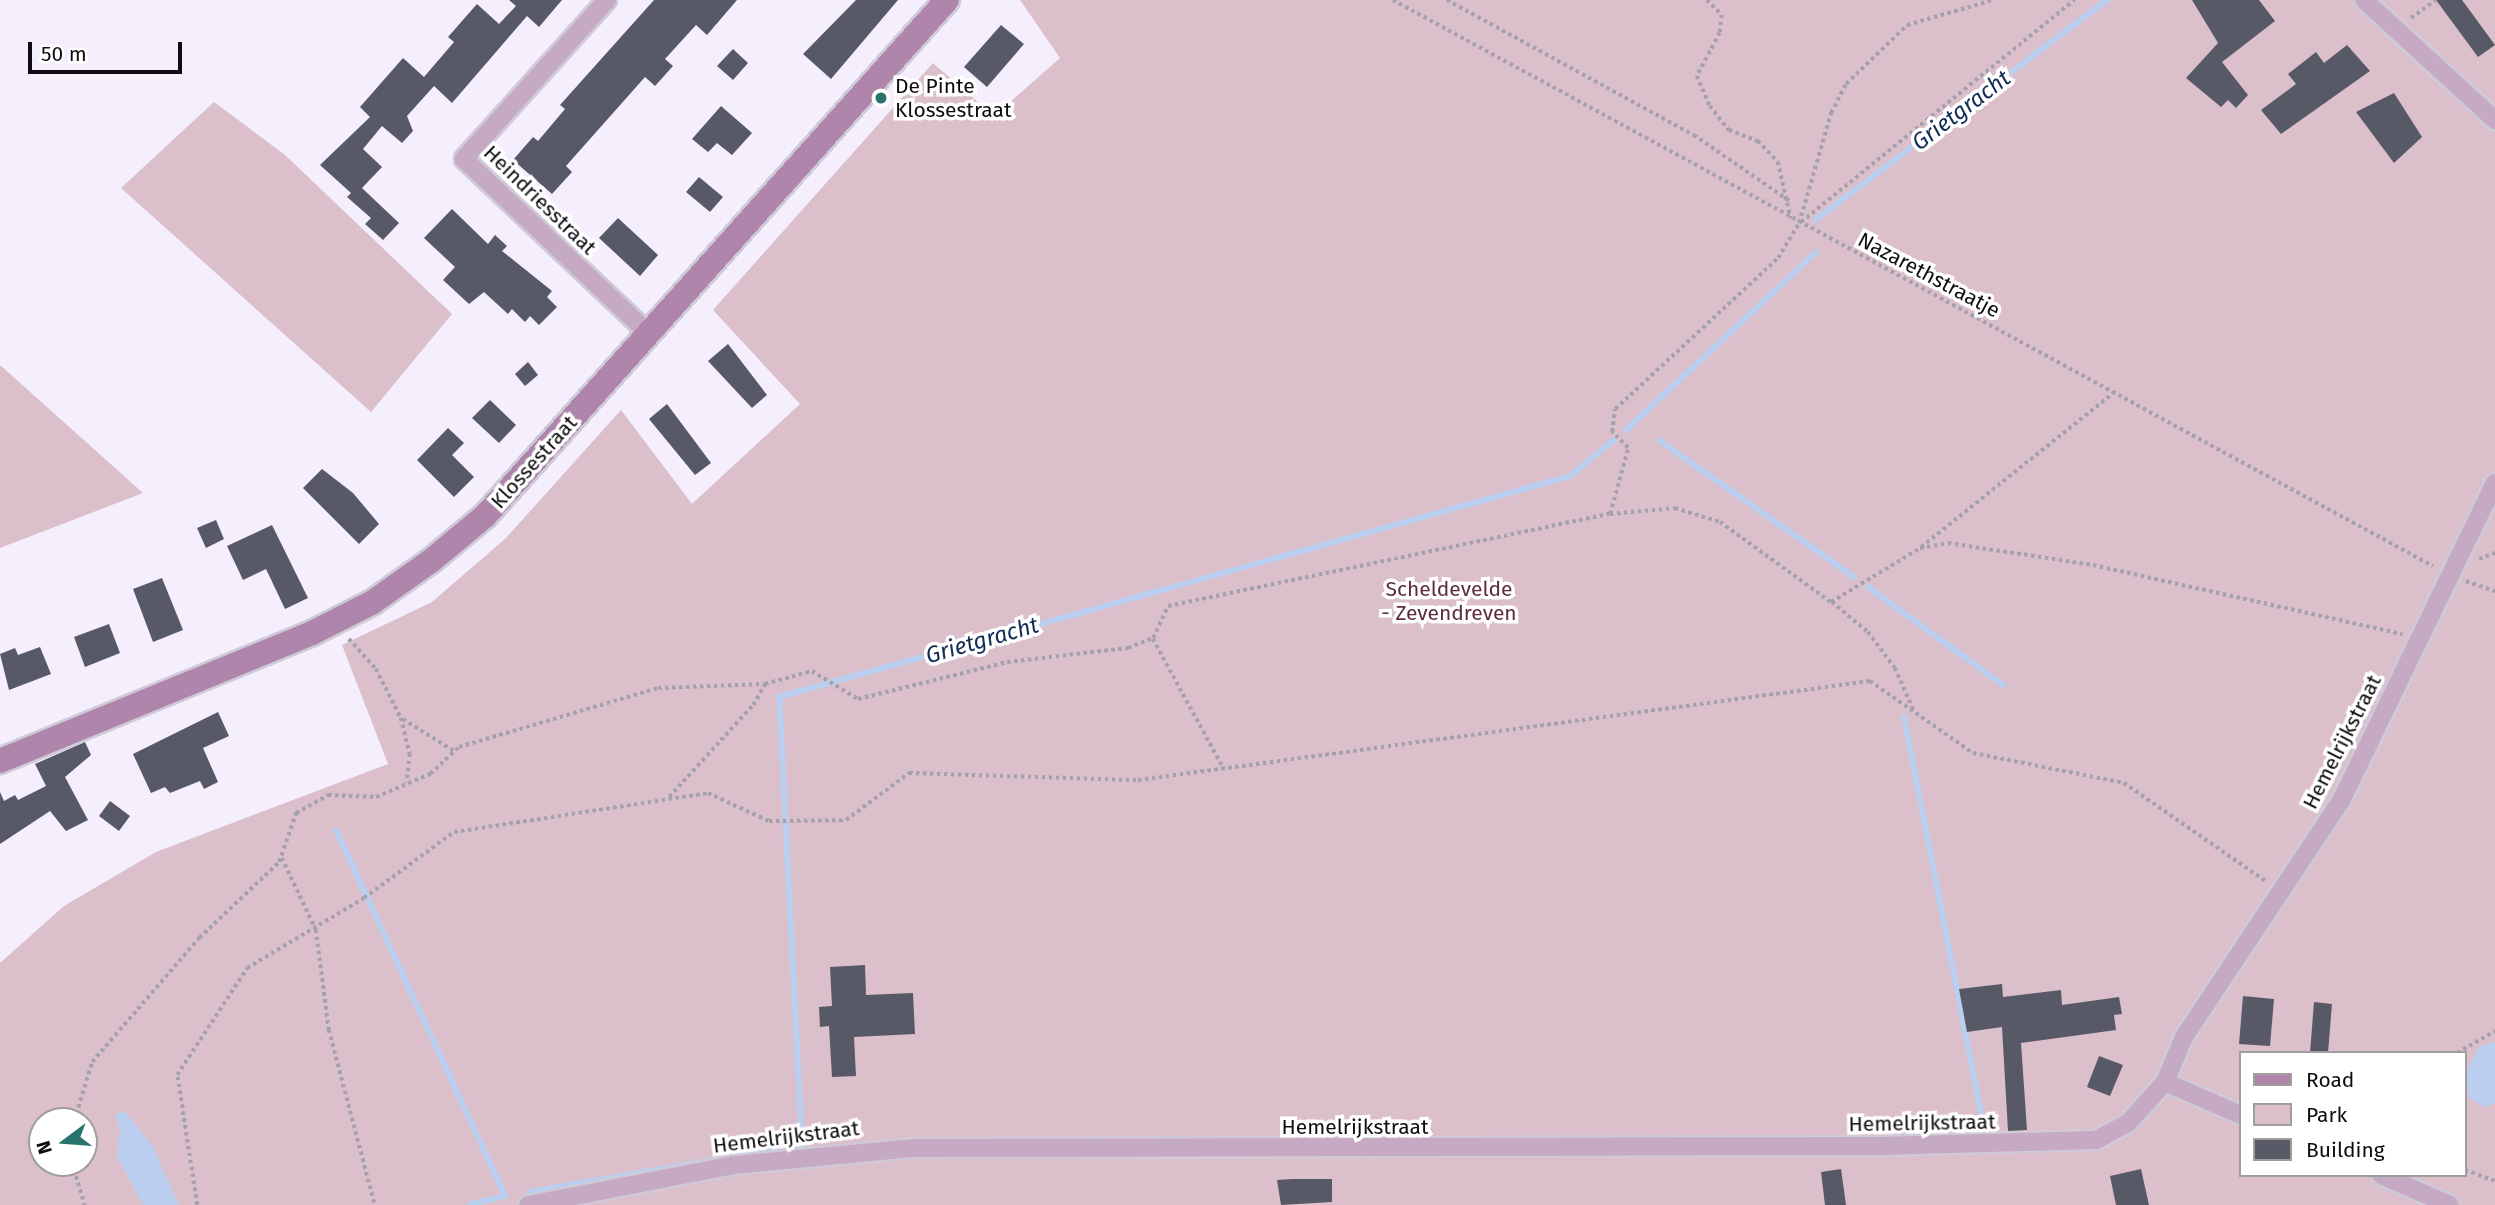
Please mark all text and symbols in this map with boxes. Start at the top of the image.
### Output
scale bar [32,28,186,72]
text: 50 m [41,41,87,67]
water label: Grietgracht [1906,64,2016,156]
place label: De Pinte Klossestraat [895,73,1012,123]
marker: De Pinte Klossestraat [873,90,889,106]
street label: Heindriesstraat [478,140,602,260]
street label: Nazarethstraatje [1854,227,2004,323]
street label: Klossestraat [486,410,582,514]
park label: Scheldevelde - Zevendreven [1381,576,1517,626]
water label: Grietgracht [922,611,1042,669]
street label: Hemelrijkstraat [2297,671,2387,813]
legend [2240,1051,2467,1177]
text: Road [2306,1067,2354,1093]
text: Park [2306,1102,2347,1128]
north arrow [28,1107,98,1177]
street label: Hemelrijkstraat [1848,1109,1996,1137]
street label: Hemelrijkstraat [1282,1114,1428,1140]
street label: Hemelrijkstraat [712,1116,860,1158]
text: Building [2306,1137,2385,1163]
text: N [31,1138,57,1157]

